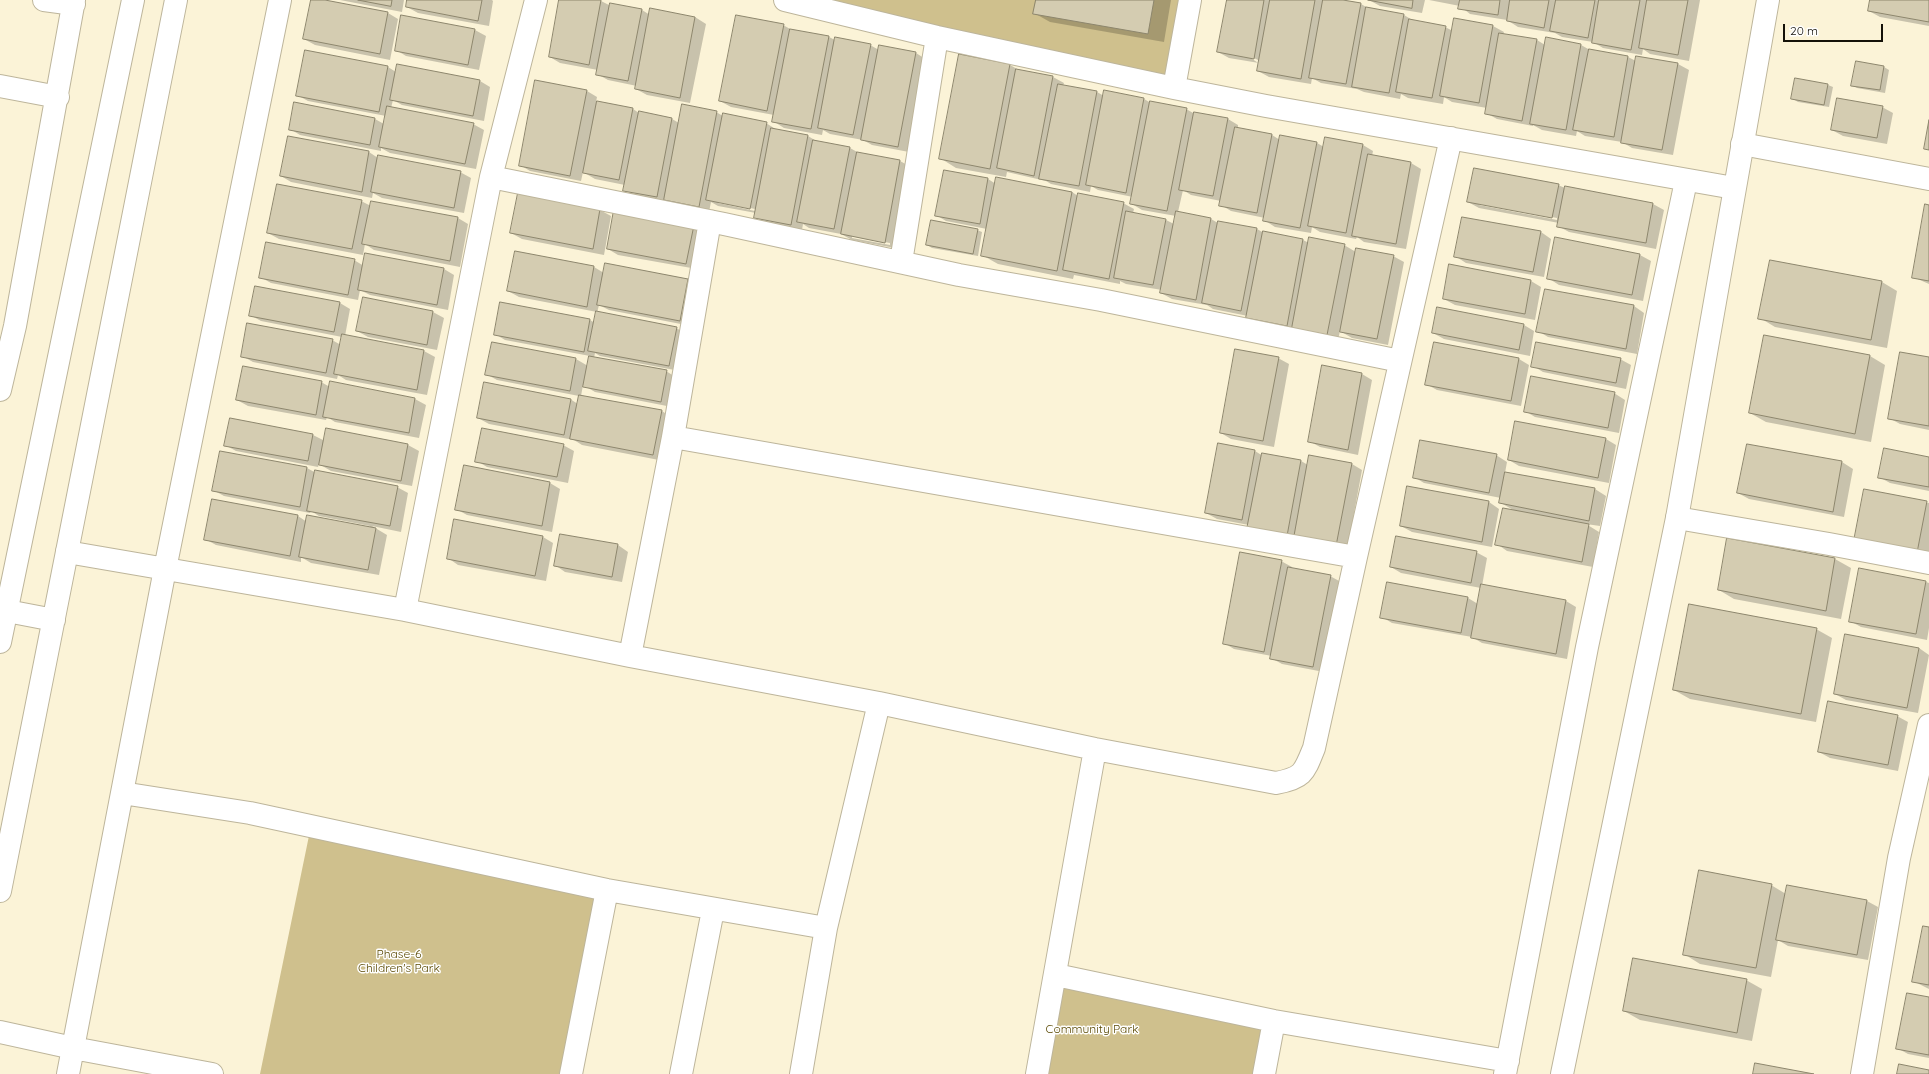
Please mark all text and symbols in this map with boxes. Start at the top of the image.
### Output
scale bar [1785,16,1885,42]
text: 20 m [1790,23,1818,38]
park label: Phase-6 Children's Park [358,947,440,975]
park label: Community Park [1046,1022,1138,1036]

